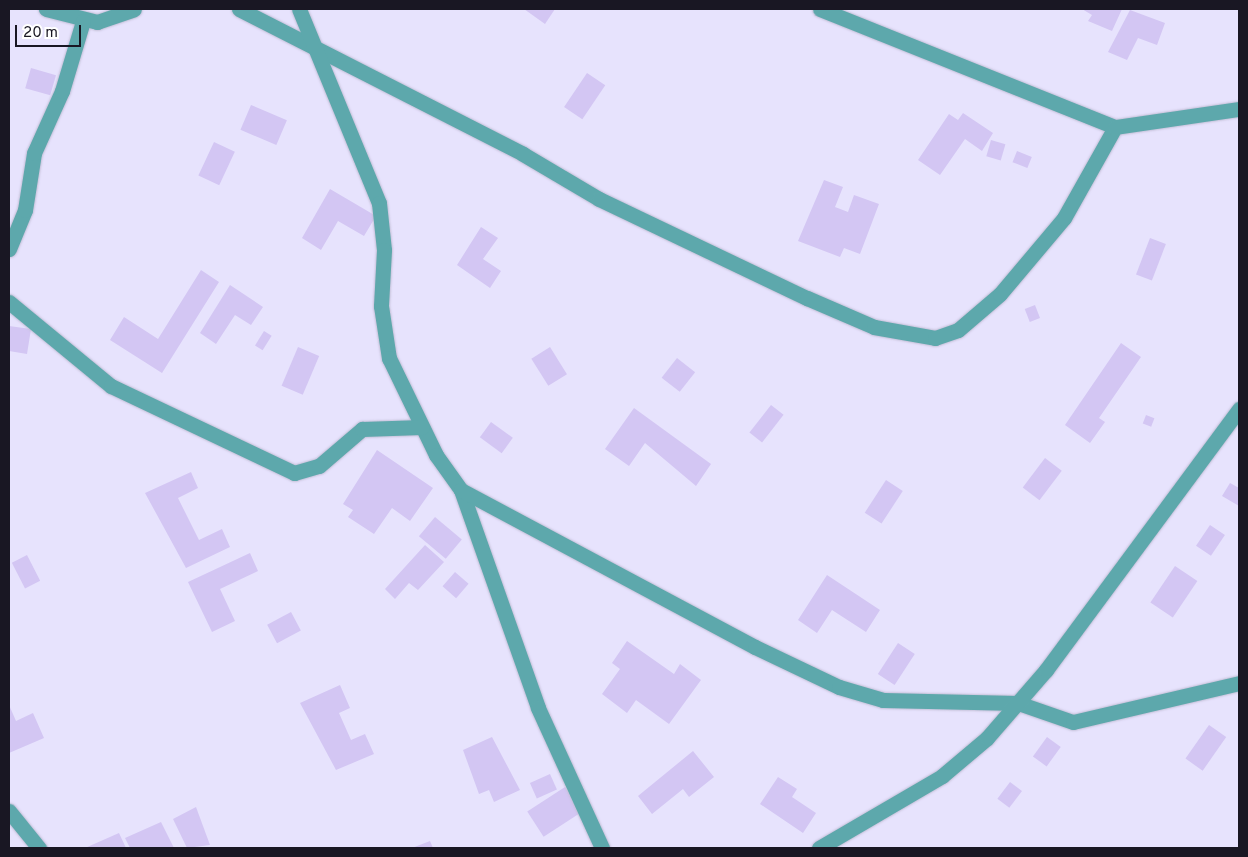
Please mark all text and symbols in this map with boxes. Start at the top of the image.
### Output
scale bar [18,15,84,47]
text: 20 m [23,24,58,43]

